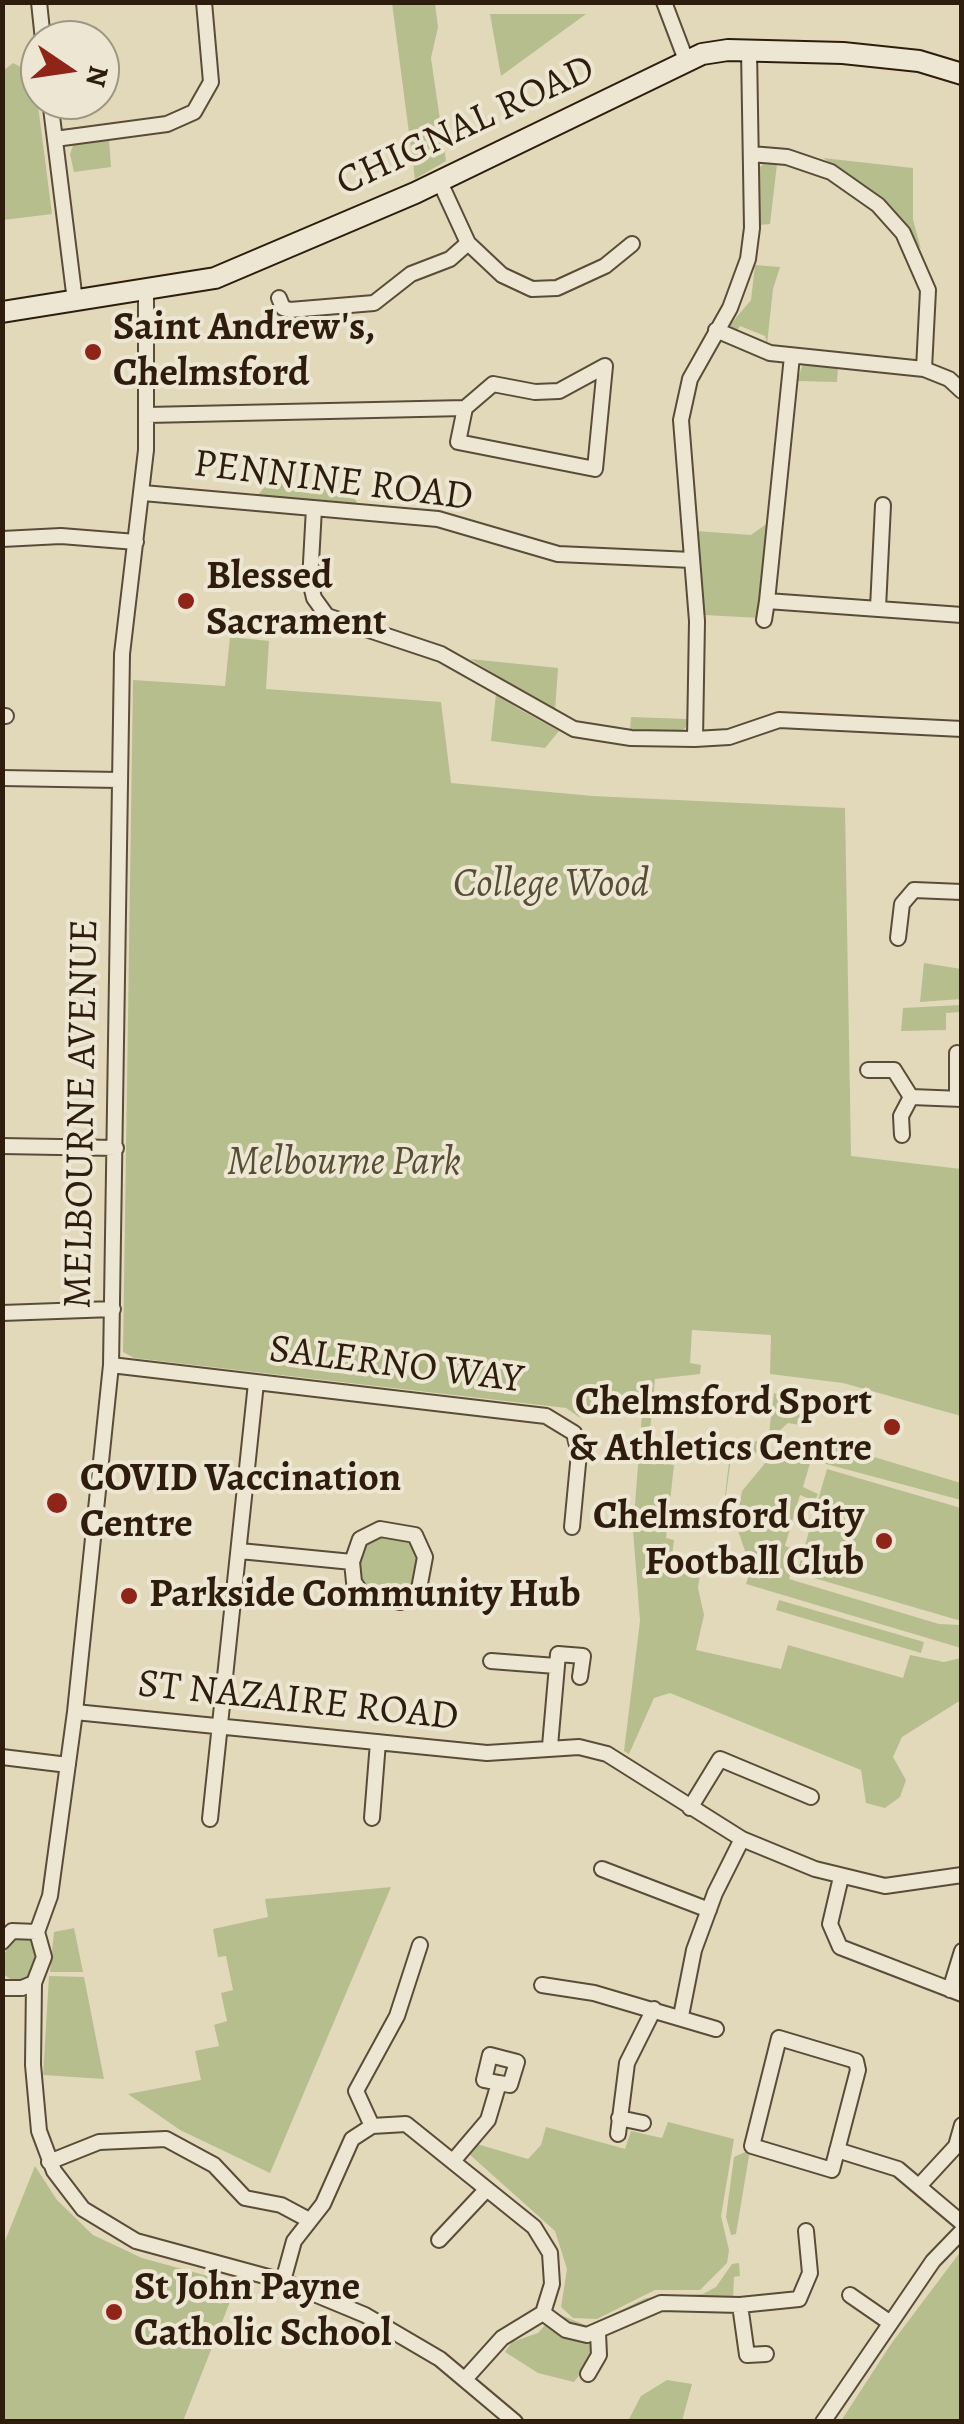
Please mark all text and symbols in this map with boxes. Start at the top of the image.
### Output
north arrow [20,20,120,120]
street label: CHIGNAL ROAD [329,46,603,208]
text: N [76,62,118,90]
place label: Saint Andrew's, Chelmsford [113,305,375,399]
marker: Saint Andrew's, Chelmsford [82,341,104,363]
street label: PENNINE ROAD [191,441,475,523]
place label: Blessed Sacrament [206,554,387,648]
marker: Blessed Sacrament [175,590,197,612]
park label: College Wood [453,862,649,910]
street label: MELBOURNE AVENUE [56,919,110,1309]
park label: Melbourne Park [227,1140,461,1188]
street label: SALERNO WAY [266,1327,526,1405]
place label: Chelmsford Sport & Athletics Centre [569,1380,872,1474]
marker: Chelmsford Sport & Athletics Centre [881,1416,903,1438]
place label: COVID Vaccination Centre [80,1456,401,1550]
marker: COVID Vaccination Centre [44,1490,70,1516]
place label: Chelmsford City Football Club [593,1494,864,1588]
marker: Chelmsford City Football Club [873,1530,895,1552]
place label: Parkside Community Hub [149,1572,581,1620]
marker: Parkside Community Hub [118,1585,140,1607]
street label: ST NAZAIRE ROAD [135,1661,461,1743]
place label: St John Payne Catholic School [134,2265,392,2359]
marker: St John Payne Catholic School [103,2301,125,2323]

